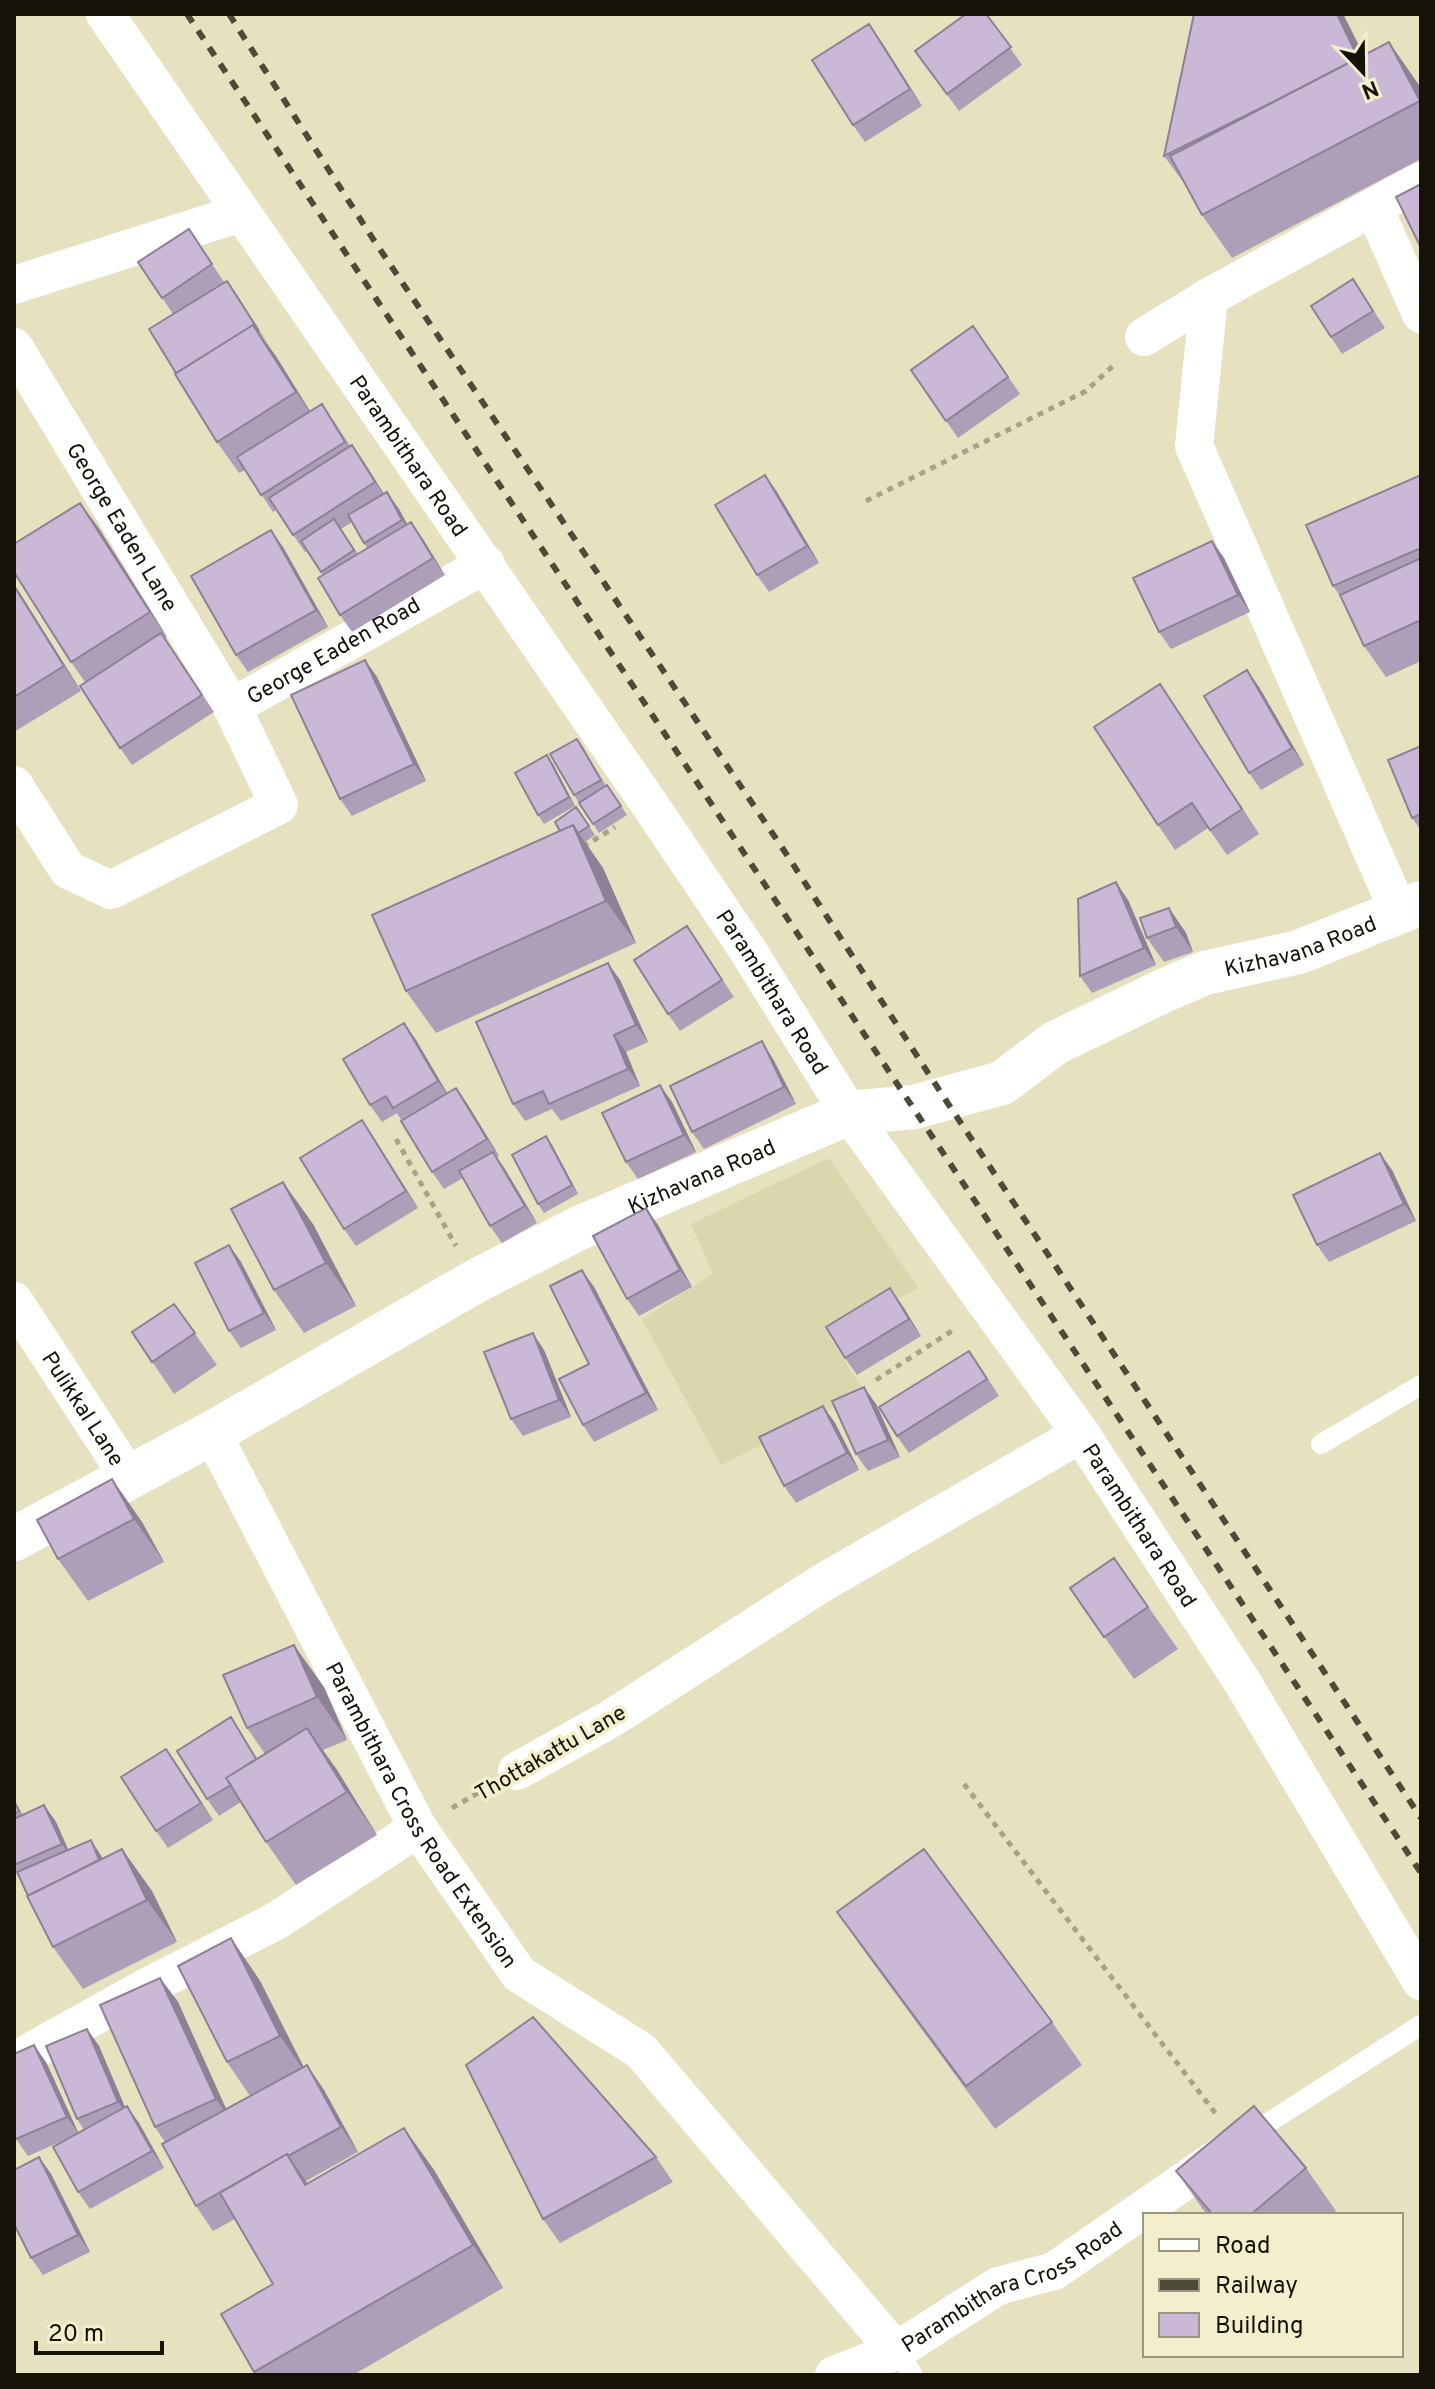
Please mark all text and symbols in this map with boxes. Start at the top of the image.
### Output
north arrow [1323,32,1403,112]
text: N [1357,73,1382,104]
street label: Parambithara Road [342,371,472,543]
street label: George Eaden Lane [59,439,182,617]
street label: George Eaden Road [243,593,426,712]
street label: Parambithara Road [708,905,833,1080]
street label: Kizhavana Road [1222,911,1381,984]
street label: Kizhavana Road [624,1135,780,1222]
street label: Pulikkal Lane [35,1347,129,1472]
street label: Parambithara Road [1075,1439,1201,1613]
street label: Parambithara Cross Road Extension [318,1658,522,1974]
street label: Thottakattu Lane [471,1700,631,1808]
legend [1143,2213,1403,2357]
street label: Parambithara Cross Road [897,2217,1129,2360]
text: Road [1215,2232,1271,2262]
text: Railway [1215,2272,1298,2302]
scale bar [36,2305,162,2355]
text: Building [1215,2312,1304,2342]
text: 20 m [48,2320,104,2350]

